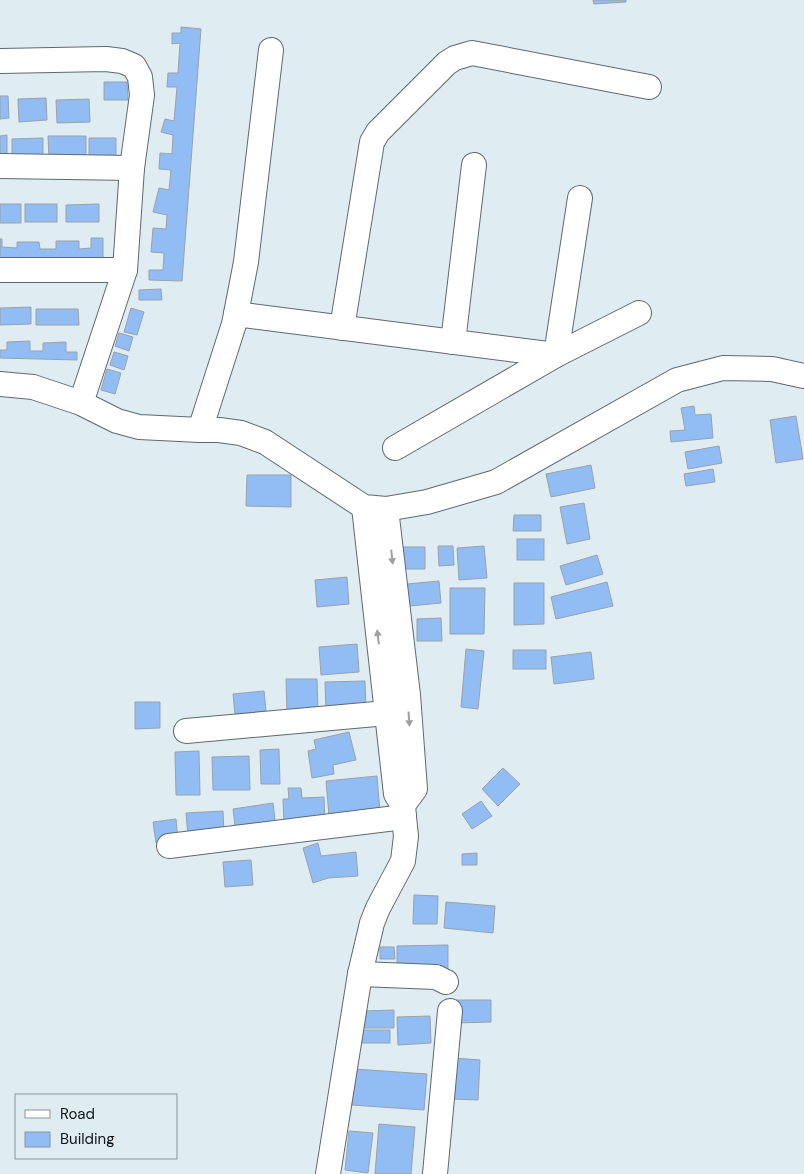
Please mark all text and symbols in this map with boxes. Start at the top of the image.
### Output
one-way arrow [388,549,396,565]
one-way arrow [374,628,382,644]
one-way arrow [406,711,414,727]
legend [15,1094,178,1159]
text: Road [60,1104,95,1124]
text: Building [60,1129,115,1149]

